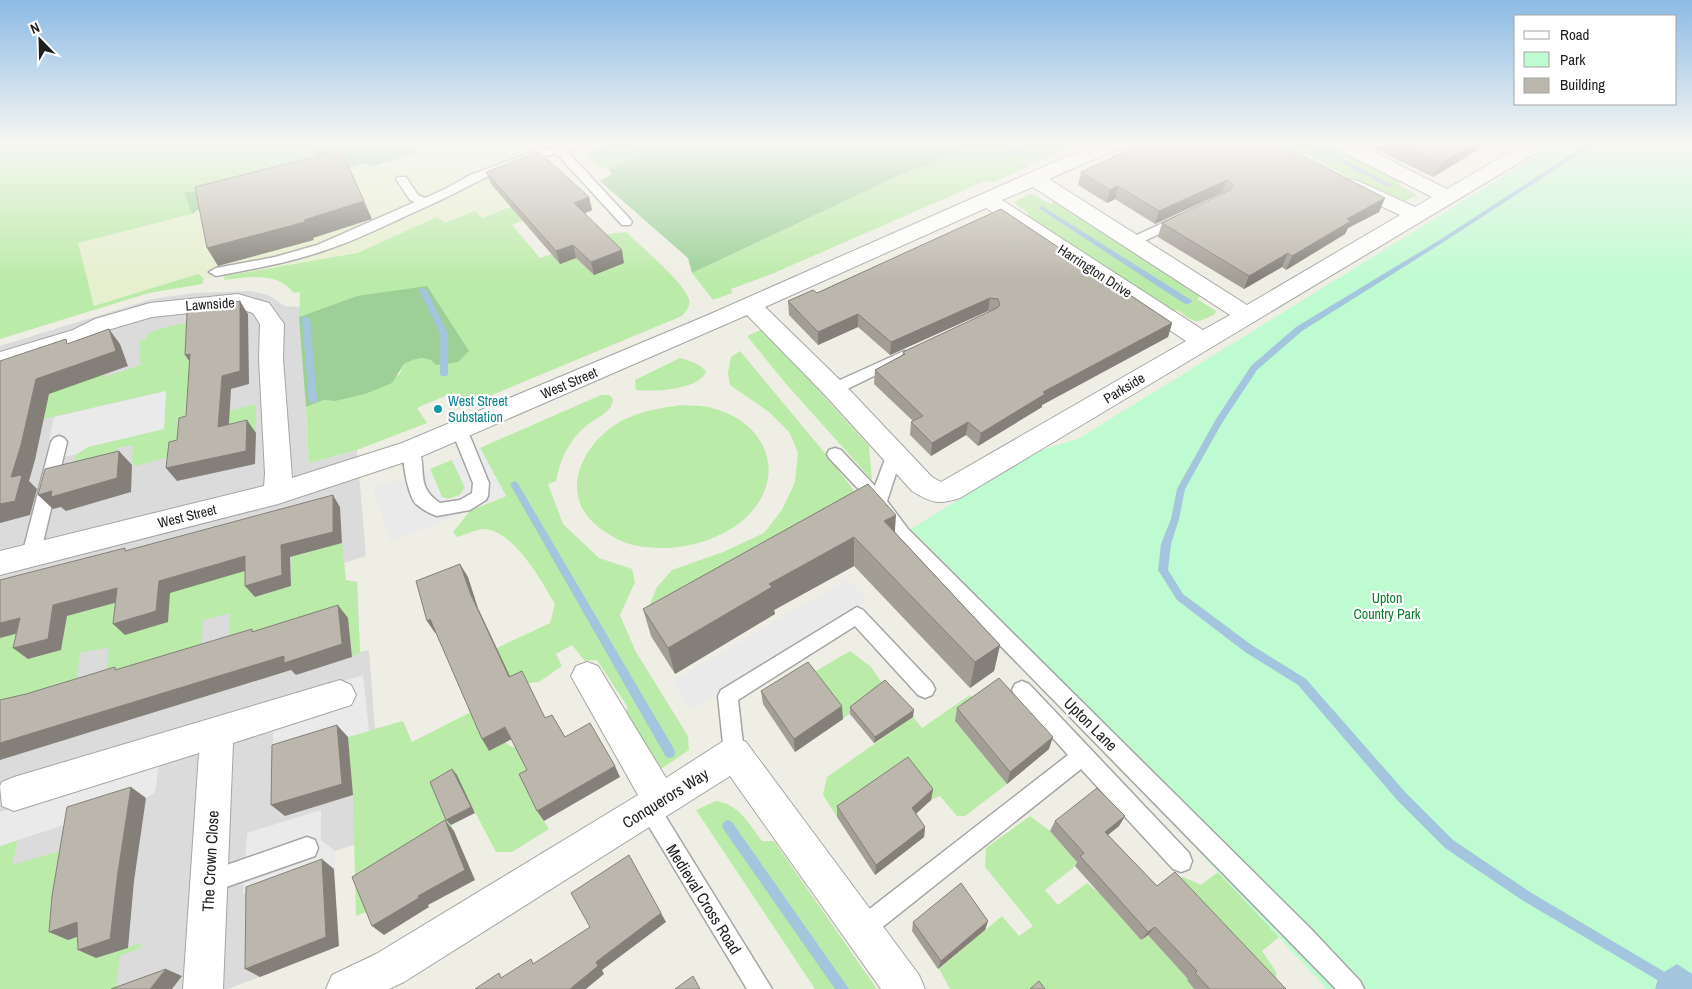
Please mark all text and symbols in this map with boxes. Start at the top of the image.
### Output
north arrow [15,15,65,65]
legend [1514,15,1677,105]
text: N [28,18,42,38]
text: Road [1560,24,1589,45]
text: Park [1560,49,1586,70]
text: Building [1560,74,1605,95]
street label: Harrington Drive [1055,240,1135,302]
street label: Lawnside [185,293,235,315]
street label: West Street [538,363,600,403]
street label: Parkside [1100,369,1148,407]
place label: West Street Substation [448,392,508,426]
marker: West Street Substation [432,403,444,415]
street label: West Street [156,500,218,532]
park label: Upton Country Park [1354,589,1421,623]
street label: Upton Lane [1059,692,1123,756]
street label: Conquerors Way [618,762,713,833]
street label: The Crown Close [196,810,224,912]
street label: Medieval Cross Road [661,840,747,958]

